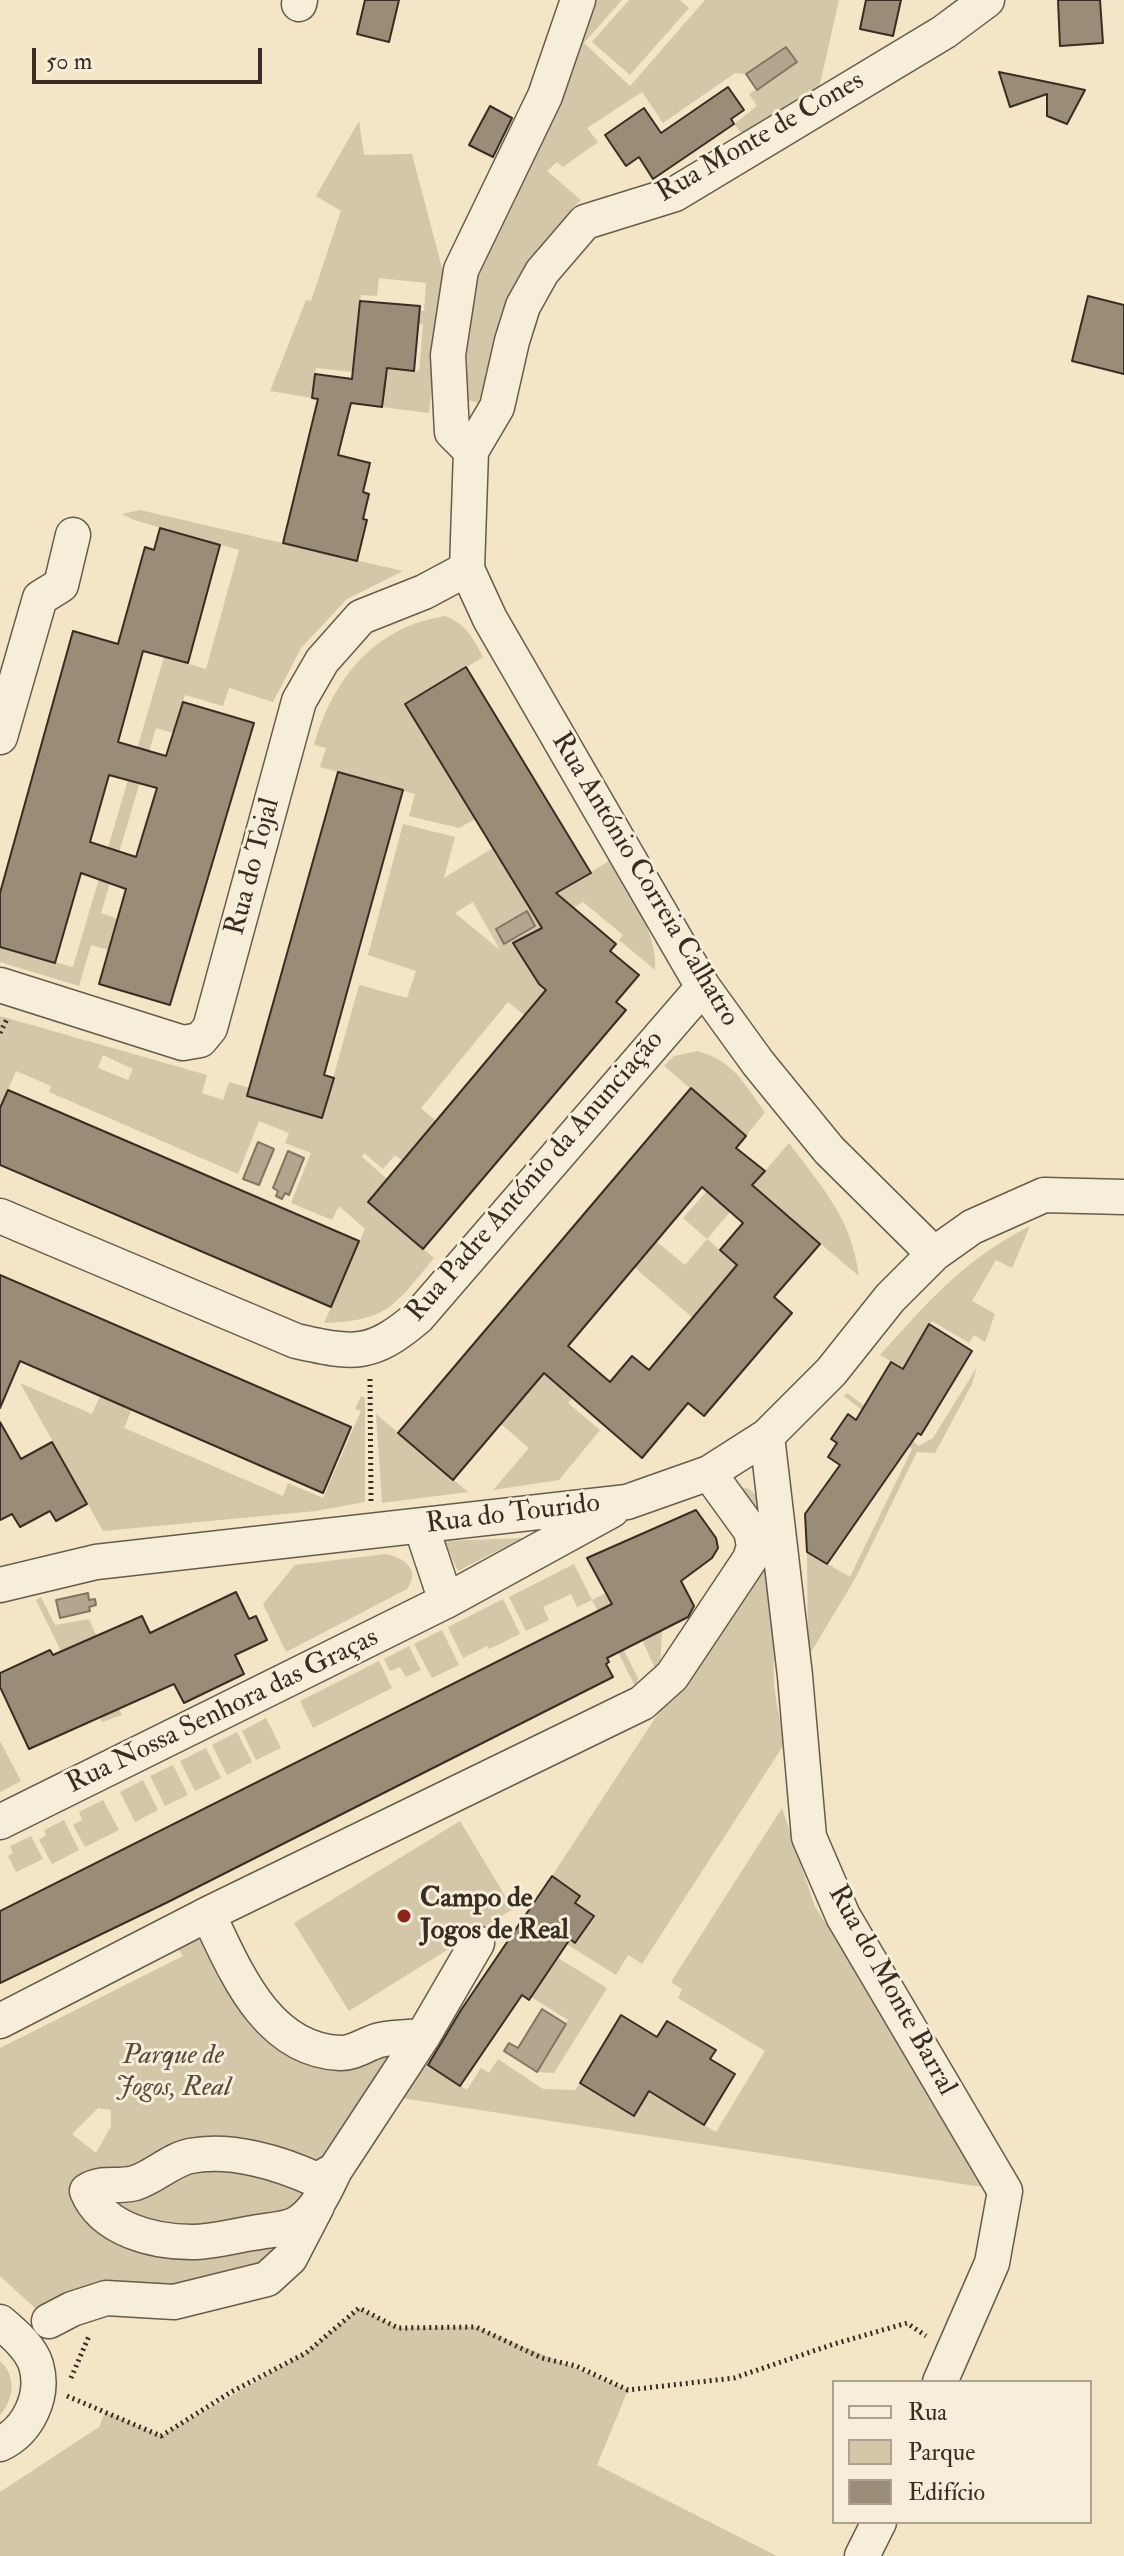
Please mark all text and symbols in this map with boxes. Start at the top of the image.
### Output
scale bar [36,32,266,82]
text: 50 m [46,46,92,77]
street label: Rua Monte de Cones [651,65,871,211]
street label: Rua António Correia Calhatro [543,727,745,1033]
street label: Rua do Tojal [220,795,288,939]
street label: Rua Padre António da Anunciação [400,1025,672,1329]
street label: Rua do Tourido [424,1488,602,1542]
street label: Rua Nossa Senhora das Graças [62,1622,384,1802]
street label: Rua do Monte Barral [819,1880,963,2102]
place label: Campo de Jogos de Real [420,1883,569,1949]
marker: Campo de Jogos de Real [395,1907,413,1925]
park label: Parque de Jogos, Real [115,2040,231,2106]
legend [832,2380,1092,2524]
text: Rua [908,2397,947,2428]
text: Parque [908,2437,975,2468]
text: Edifício [908,2477,985,2508]

